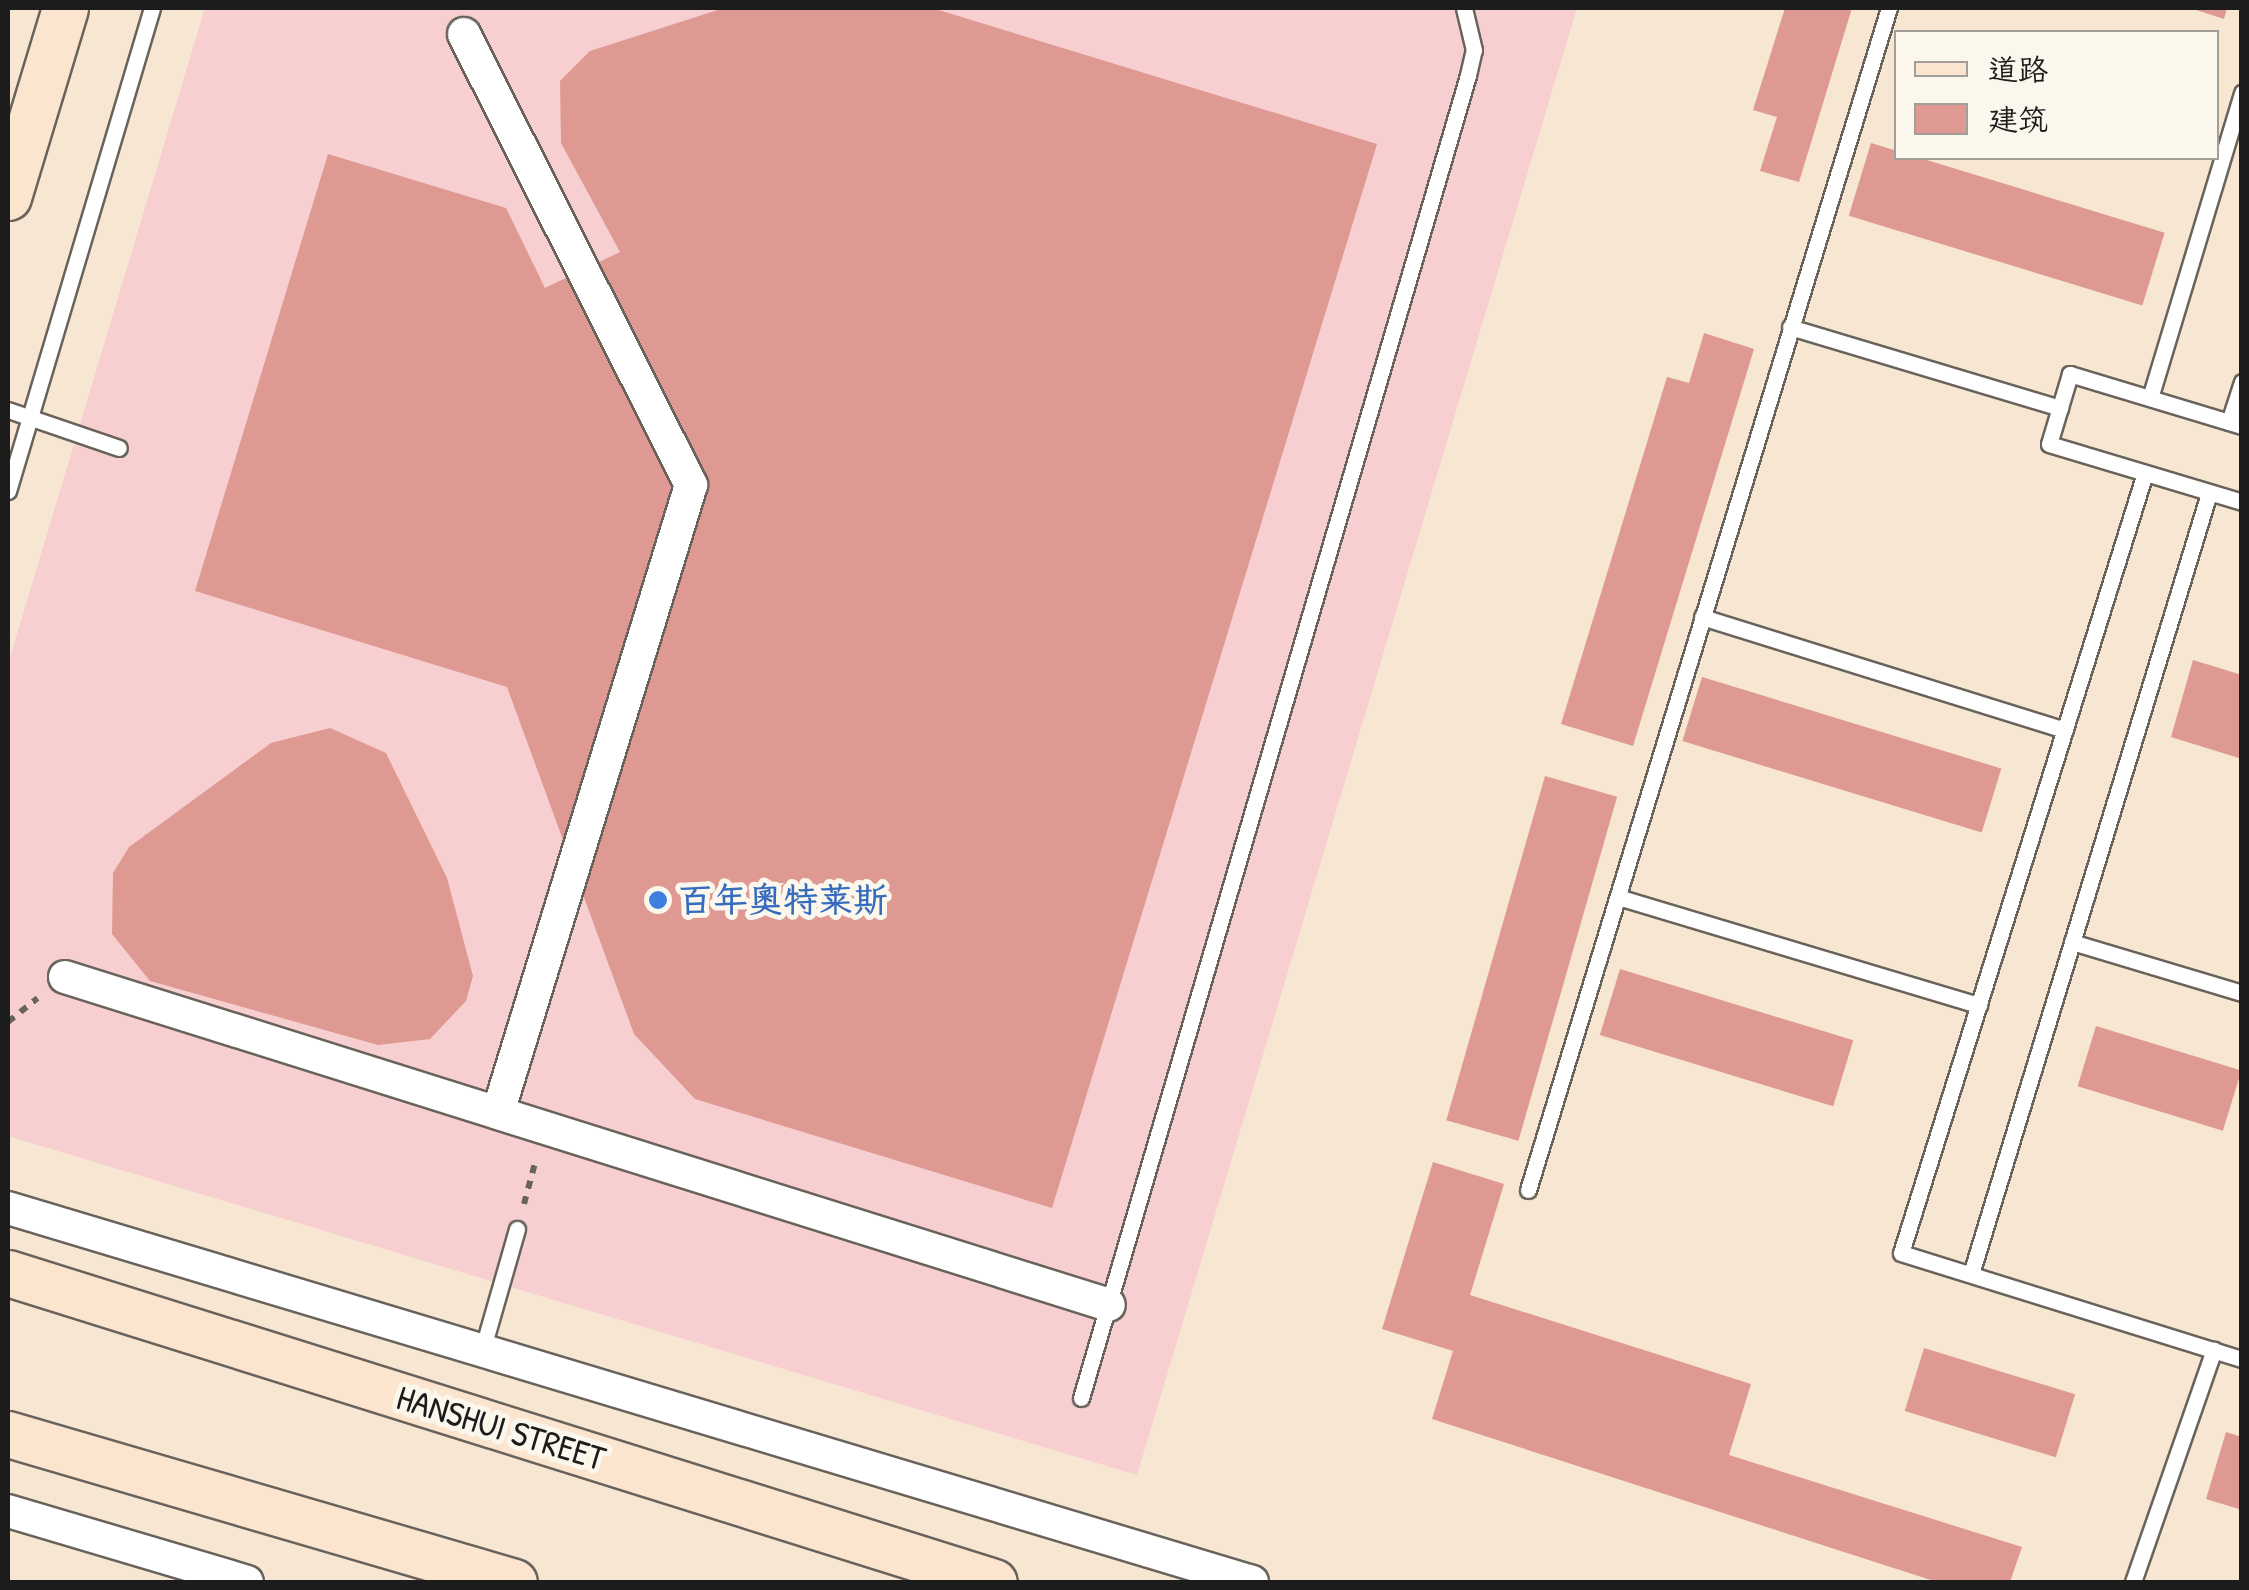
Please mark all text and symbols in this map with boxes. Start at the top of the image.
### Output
legend [1894,30,2219,160]
text: 道路 [1988,49,2048,89]
text: 建筑 [1988,99,2048,139]
place label: 百年奥特莱斯 [678,879,888,921]
marker: 百年奥特莱斯 [647,889,669,911]
street label: HANSHUI STREET [392,1376,610,1480]

